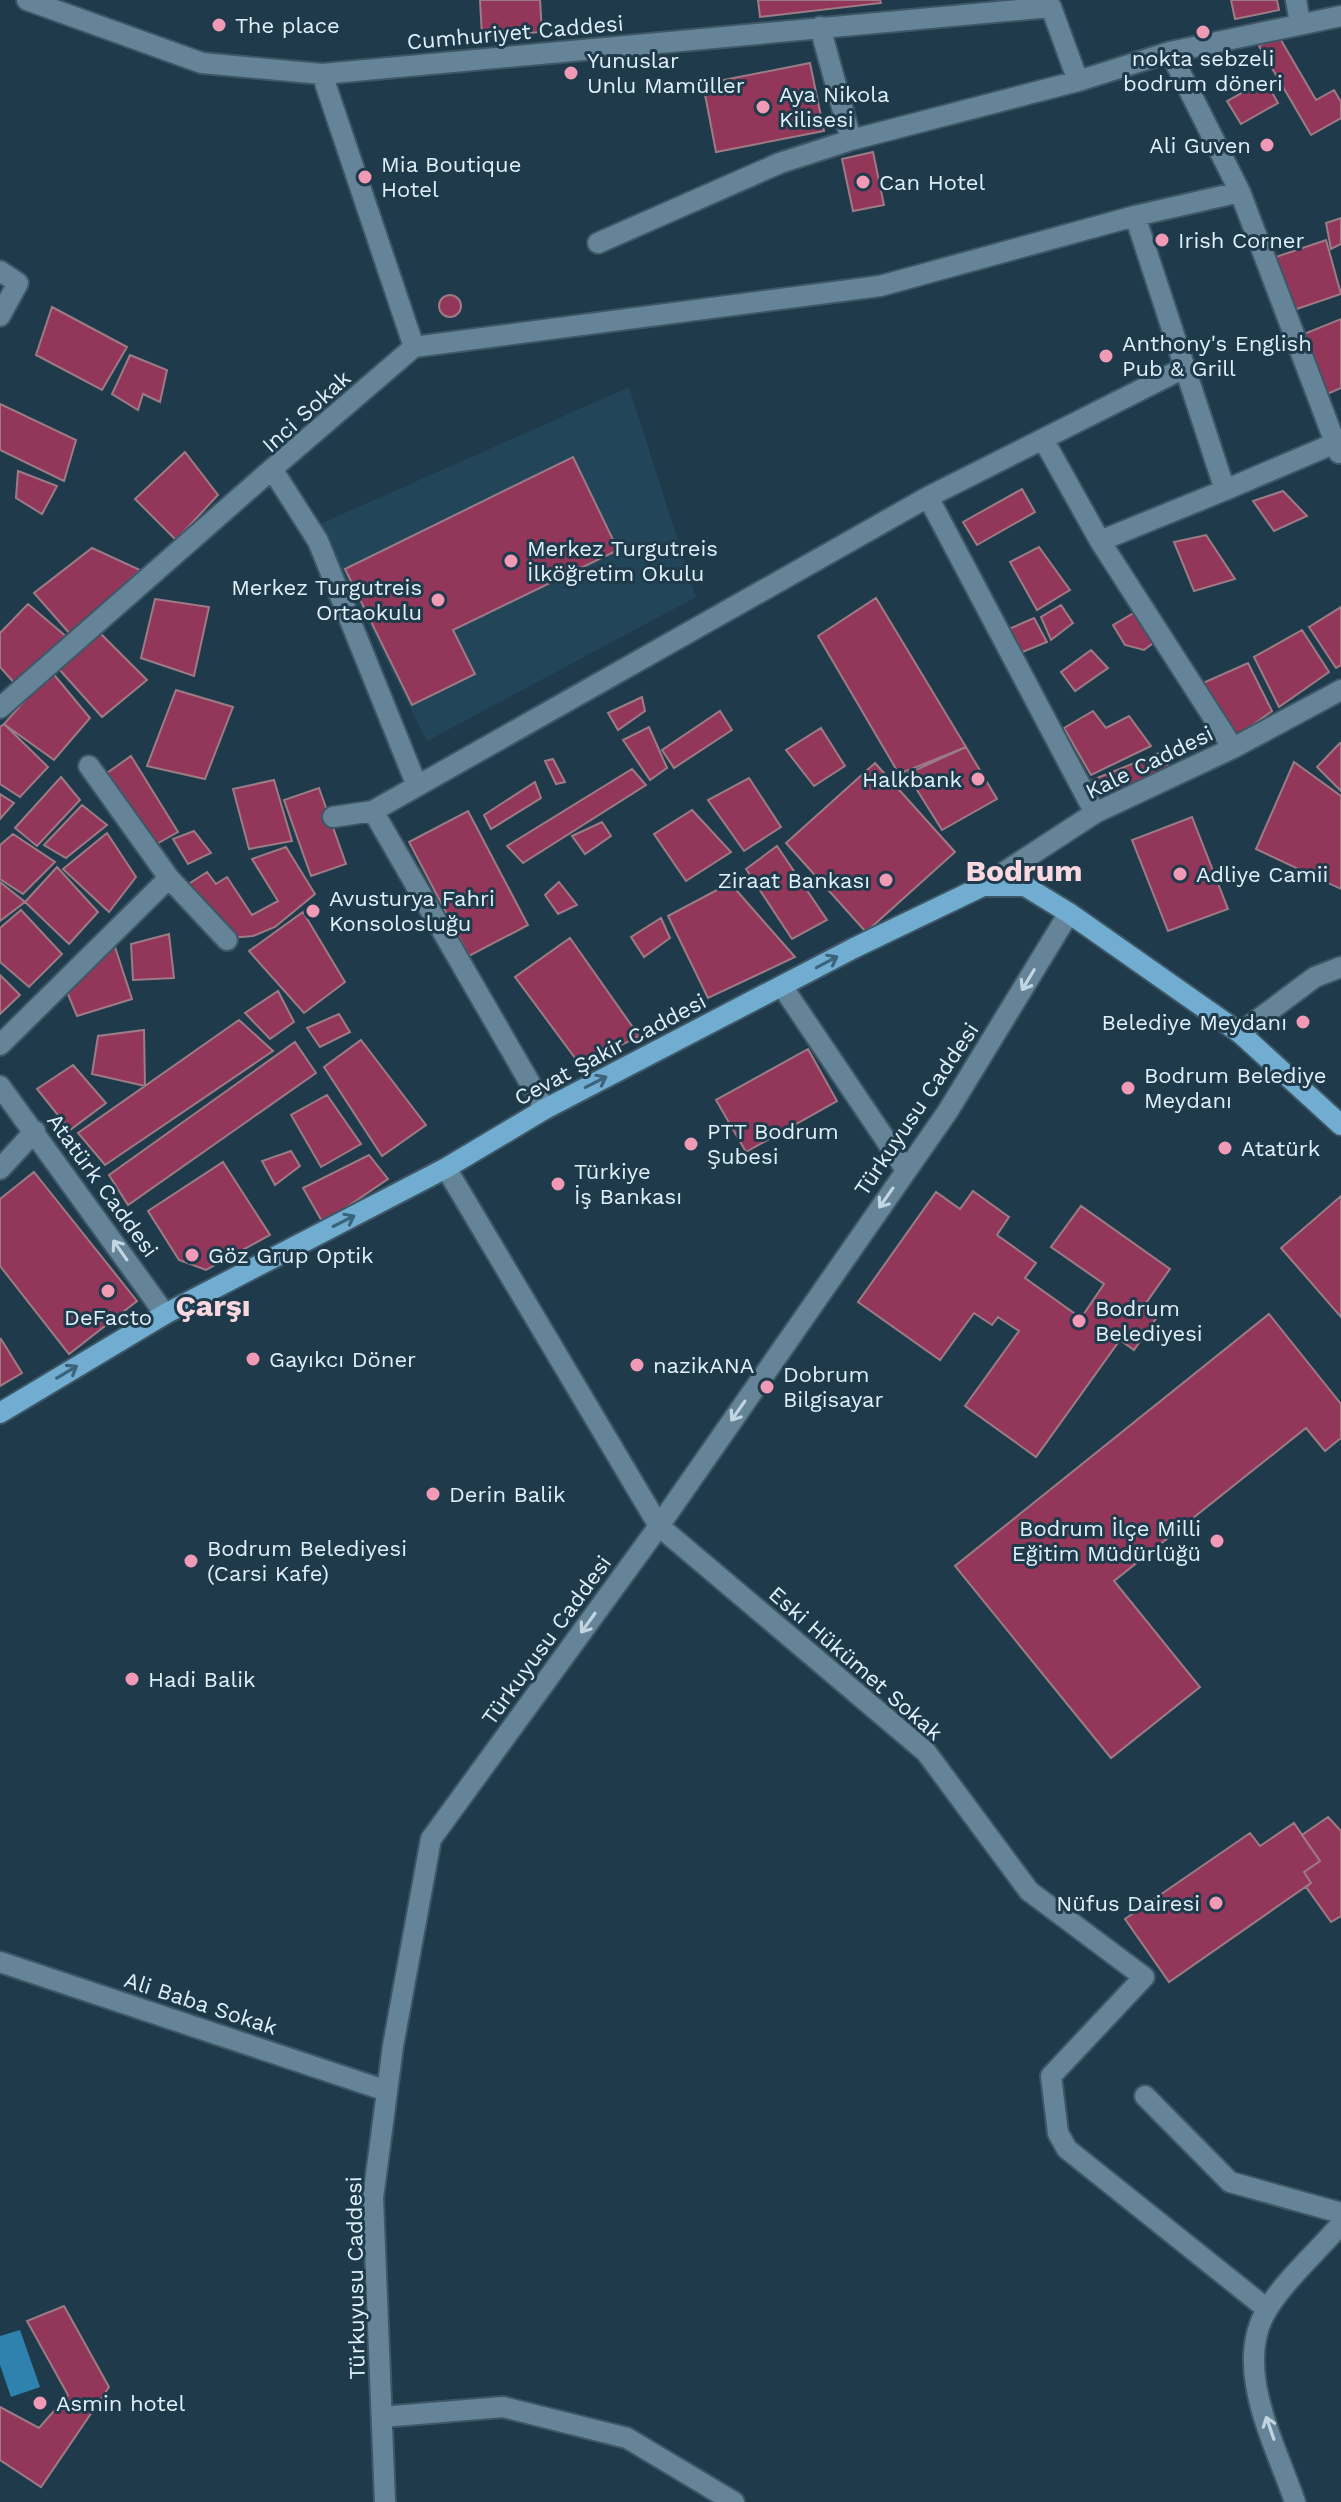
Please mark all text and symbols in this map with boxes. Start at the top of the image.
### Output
street label: Cumhuriyet Caddesi [406,11,624,54]
place label: The place [235,13,340,38]
marker: The place [210,16,228,34]
marker: nokta sebzeli bodrum döneri [1194,23,1212,41]
place label: nokta sebzeli bodrum döneri [1123,46,1283,96]
place label: Yunuslar Unlu Mamüller [587,48,745,98]
marker: Yunuslar Unlu Mamüller [562,64,580,82]
place label: Aya Nikola Kilisesi [779,82,889,132]
marker: Aya Nikola Kilisesi [754,98,772,116]
place label: Ali Guven [1149,133,1251,158]
marker: Ali Guven [1258,136,1276,154]
place label: Mia Boutique Hotel [381,152,521,202]
marker: Mia Boutique Hotel [356,168,374,186]
place label: Can Hotel [879,170,986,195]
marker: Can Hotel [854,173,872,191]
place label: Irish Corner [1178,228,1305,253]
marker: Irish Corner [1153,231,1171,249]
place label: Anthony's English Pub & Grill [1122,331,1312,381]
marker: Anthony's English Pub & Grill [1097,347,1115,365]
street label: Inci Sokak [257,365,356,458]
place label: Merkez Turgutreis İlköğretim Okulu [527,536,718,586]
marker: Merkez Turgutreis İlköğretim Okulu [502,552,520,570]
place label: Merkez Turgutreis Ortaokulu [231,575,422,625]
marker: Merkez Turgutreis Ortaokulu [429,591,447,609]
street label: Kale Caddesi [1081,721,1217,804]
place label: Halkbank [862,767,962,792]
marker: Halkbank [969,770,987,788]
district label: Bodrum [966,853,1083,888]
place label: Adliye Camii [1196,862,1328,887]
marker: Adliye Camii [1171,865,1189,883]
place label: Ziraat Bankası [718,868,870,893]
marker: Ziraat Bankası [877,871,895,889]
place label: Avusturya Fahri Konsolosluğu [329,886,495,936]
marker: Avusturya Fahri Konsolosluğu [304,902,322,920]
one-way arrow [814,953,838,969]
one-way arrow [1020,968,1036,991]
street label: Cevat Şakir Caddesi [510,988,710,1111]
place label: Belediye Meydanı [1101,1010,1287,1035]
marker: Belediye Meydanı [1294,1013,1312,1031]
street label: Türkuyusu Caddesi [849,1018,984,1201]
place label: Bodrum Belediye Meydanı [1144,1063,1327,1113]
one-way arrow [584,1073,608,1089]
marker: Bodrum Belediye Meydanı [1119,1079,1137,1097]
street label: Atatürk Caddesi [42,1109,163,1262]
place label: PTT Bodrum Şubesi [707,1119,839,1169]
marker: PTT Bodrum Şubesi [682,1135,700,1153]
place label: Atatürk [1241,1136,1320,1161]
marker: Atatürk [1216,1139,1234,1157]
place label: Türkiye İş Bankası [574,1159,682,1209]
marker: Türkiye İş Bankası [549,1175,567,1193]
one-way arrow [878,1186,894,1208]
one-way arrow [332,1212,355,1228]
one-way arrow [111,1240,128,1262]
place label: Göz Grup Optik [208,1243,373,1268]
marker: Göz Grup Optik [183,1246,201,1264]
marker: DeFacto [99,1282,117,1300]
district label: Çarşı [175,1288,251,1323]
place label: Bodrum Belediyesi [1095,1296,1203,1346]
place label: DeFacto [64,1305,152,1330]
marker: Bodrum Belediyesi [1070,1312,1088,1330]
place label: Gayıkcı Döner [269,1347,416,1372]
marker: Gayıkcı Döner [244,1350,262,1368]
place label: nazikANA [653,1353,754,1378]
marker: nazikANA [628,1356,646,1374]
place label: Dobrum Bilgisayar [783,1362,883,1412]
one-way arrow [55,1364,78,1380]
marker: Dobrum Bilgisayar [758,1378,776,1396]
one-way arrow [730,1400,746,1422]
place label: Derin Balik [449,1482,565,1507]
marker: Derin Balik [424,1485,442,1503]
place label: Bodrum İlçe Milli Eğitim Müdürlüğü [1012,1516,1201,1566]
marker: Bodrum İlçe Milli Eğitim Müdürlüğü [1208,1532,1226,1550]
place label: Bodrum Belediyesi (Carsi Kafe) [207,1536,407,1586]
street label: Türkuyusu Caddesi [477,1551,616,1730]
marker: Bodrum Belediyesi (Carsi Kafe) [182,1552,200,1570]
street label: Eski Hükümet Sokak [764,1581,947,1746]
one-way arrow [580,1612,596,1634]
place label: Hadi Balik [148,1667,256,1692]
marker: Hadi Balik [123,1670,141,1688]
place label: Nüfus Dairesi [1056,1891,1200,1916]
marker: Nüfus Dairesi [1207,1894,1225,1912]
street label: Ali Baba Sokak [121,1967,280,2040]
street label: Türkuyusu Caddesi [341,2176,370,2380]
place label: Asmin hotel [56,2391,185,2416]
marker: Asmin hotel [31,2394,49,2412]
one-way arrow [1262,2416,1277,2441]

